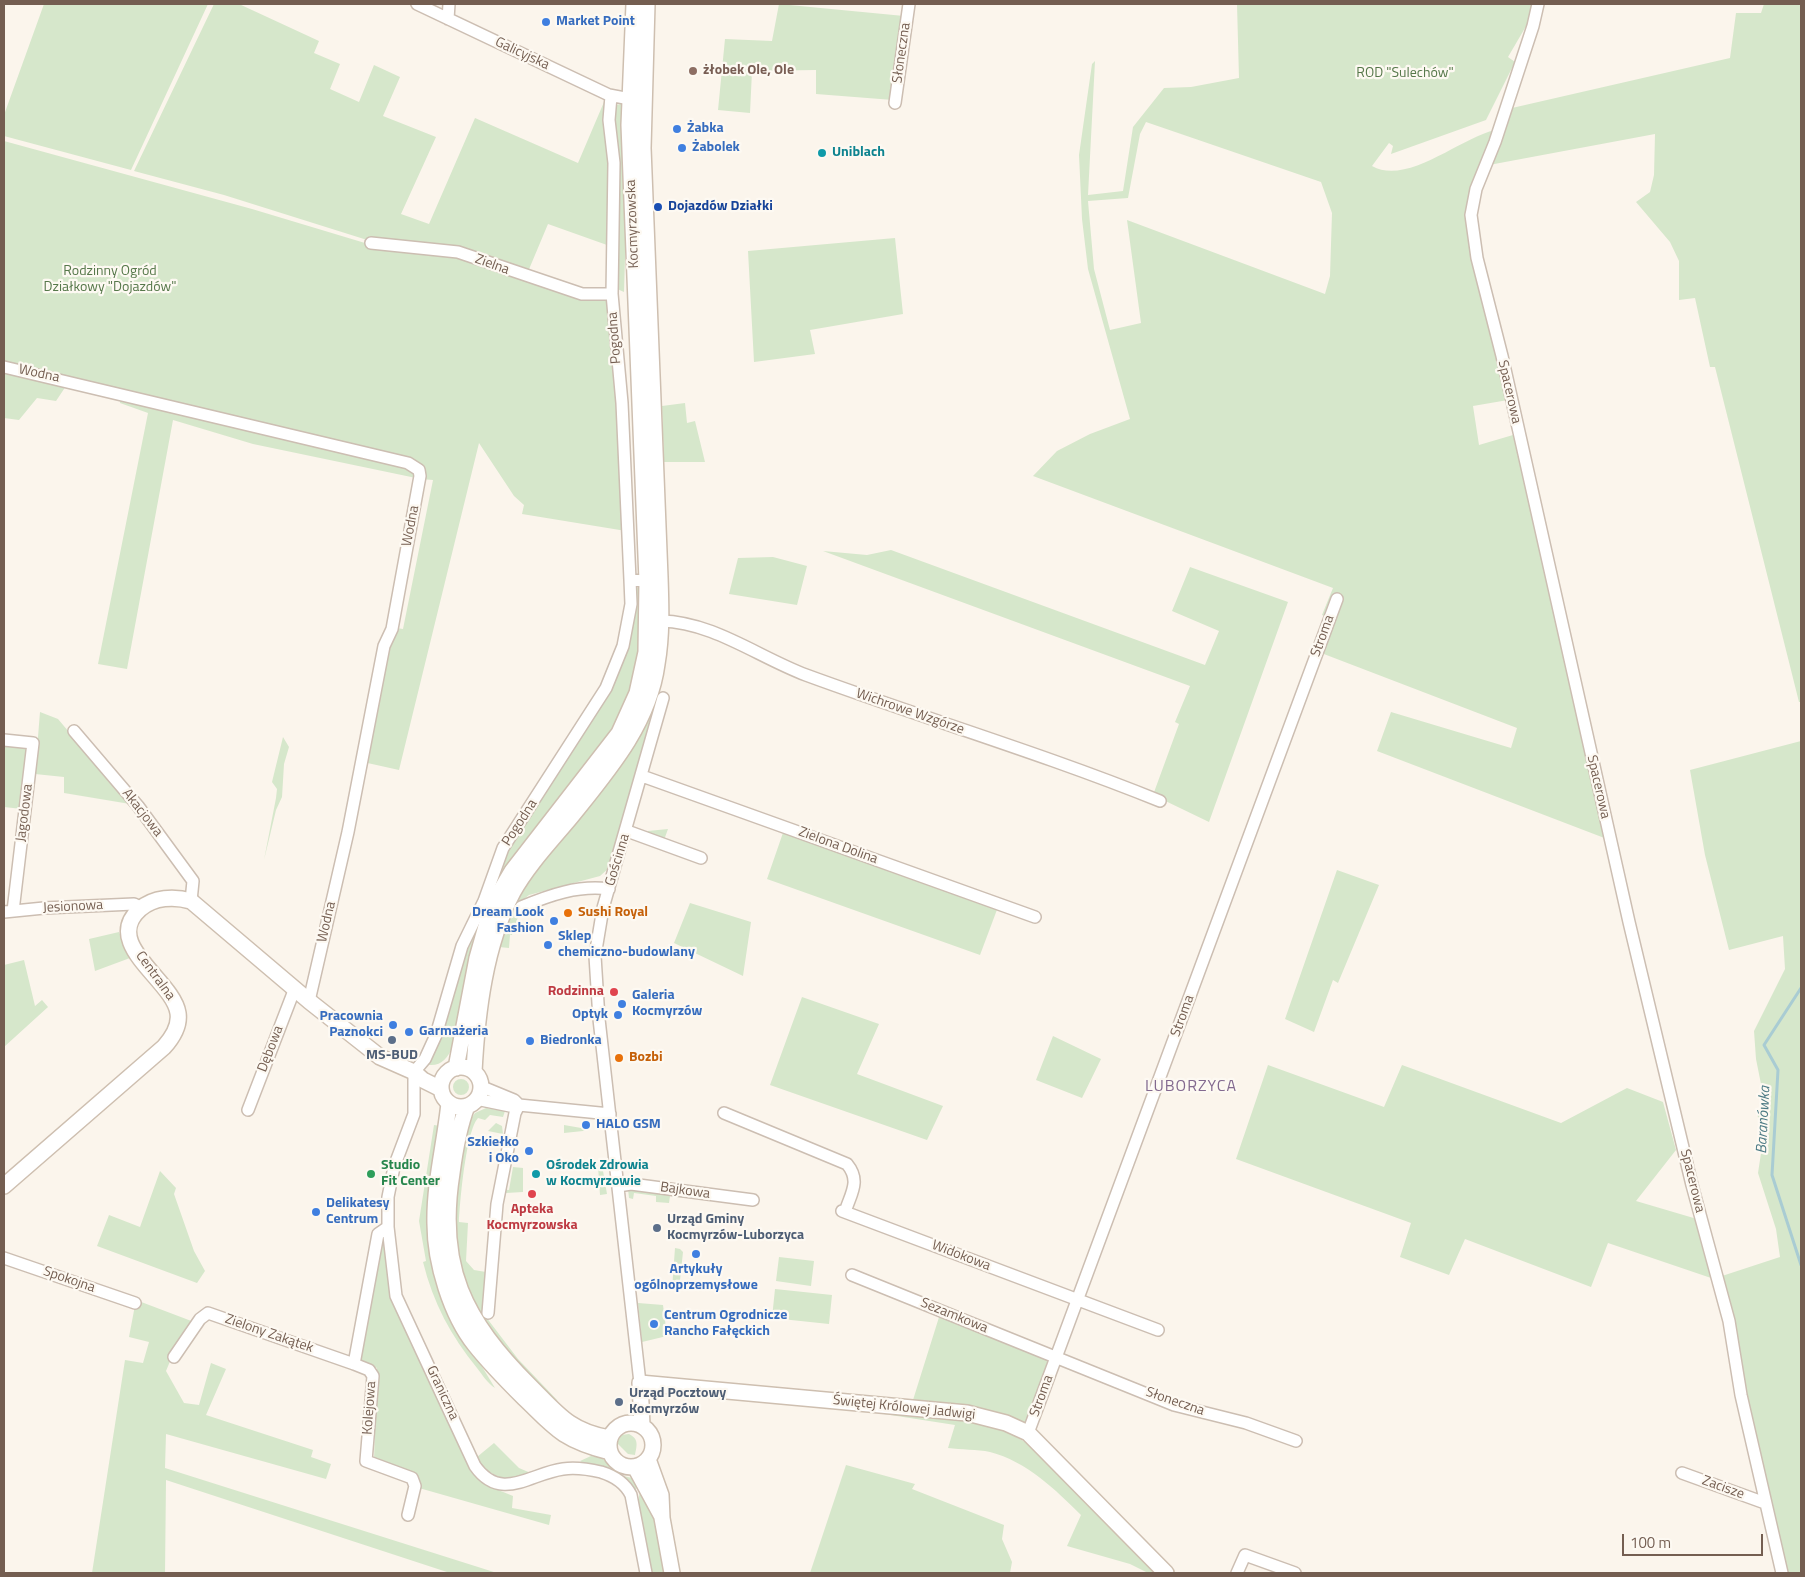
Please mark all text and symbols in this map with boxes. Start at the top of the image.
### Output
place label: Market Point [556,14,635,30]
marker: Market Point [540,16,552,28]
street label: Słoneczna [889,22,915,84]
street label: Galicyjska [492,34,552,74]
place label: żłobek Ole, Ole [703,63,794,79]
marker: żłobek Ole, Ole [687,65,699,77]
park label: ROD "Sulechów" [1356,66,1454,82]
place label: Żabka [687,121,724,137]
marker: Żabka [671,123,683,135]
place label: Żabolek [692,140,740,156]
marker: Żabolek [676,142,688,154]
place label: Uniblach [832,145,885,161]
marker: Uniblach [816,147,828,159]
street label: Kocmyrzowska [623,179,643,269]
place label: Dojazdów Działki [668,199,773,215]
marker: Dojazdów Działki [652,201,664,213]
street label: Zielna [472,251,512,279]
park label: Rodzinny Ogród Działkowy "Dojazdów" [44,264,176,296]
street label: Pogodna [605,311,625,365]
street label: Spacerowa [1494,359,1524,425]
street label: Wodna [17,361,61,387]
street label: Wodna [399,504,423,548]
street label: Stroma [1308,613,1338,659]
street label: Wichrowe Wzgórze [854,686,966,738]
street label: Spacerowa [1583,754,1613,820]
street label: Jagodowa [13,783,37,843]
street label: Akacjowa [118,786,166,840]
street label: Pogodna [499,797,541,849]
street label: Zielona Dolina [796,824,880,868]
street label: Gościnna [602,832,634,888]
street label: Jesionowa [42,897,104,917]
street label: Wodna [314,900,340,944]
place label: Dream Look Fashion [472,905,544,938]
place label: Sushi Royal [578,905,648,921]
marker: Sushi Royal [562,907,574,919]
marker: Dream Look Fashion [548,915,560,927]
place label: Sklep chemiczno-budowlany [558,929,695,962]
marker: Sklep chemiczno-budowlany [542,939,554,951]
street label: Centralna [132,948,178,1004]
place label: Rodzinna [548,984,604,1000]
marker: Rodzinna [608,986,620,998]
place label: Galeria Kocmyrzów [632,988,702,1020]
street label: Stroma [1168,993,1198,1039]
marker: Galeria Kocmyrzów [616,998,628,1010]
place label: Optyk [572,1007,608,1023]
place label: Pracownia Paznokci [319,1009,383,1042]
marker: Optyk [612,1009,624,1021]
marker: Pracownia Paznokci [387,1019,399,1031]
street label: Dębowa [254,1023,288,1075]
place label: Garmażeria [419,1024,488,1040]
marker: Garmażeria [403,1026,415,1038]
place label: Biedronka [540,1033,602,1049]
marker: MS-BUD [386,1034,398,1046]
marker: Biedronka [524,1035,536,1047]
place label: MS-BUD [366,1048,418,1064]
place label: Bozbi [629,1050,663,1066]
marker: Bozbi [613,1052,625,1064]
district label: LUBORZYCA [1144,1077,1238,1097]
water label: Baranówka [1753,1086,1775,1154]
place label: HALO GSM [596,1117,661,1133]
marker: HALO GSM [580,1119,592,1131]
place label: Szkiełko i Oko [467,1135,519,1168]
marker: Szkiełko i Oko [523,1145,535,1157]
street label: Spacerowa [1676,1148,1708,1214]
place label: Studio Fit Center [381,1158,440,1190]
place label: Ośrodek Zdrowia w Kocmyrzowie [546,1158,649,1190]
marker: Studio Fit Center [365,1168,377,1180]
marker: Ośrodek Zdrowia w Kocmyrzowie [530,1168,542,1180]
street label: Bajkowa [659,1179,711,1203]
marker: Apteka Kocmyrzowska [526,1188,538,1200]
place label: Delikatesy Centrum [326,1196,390,1228]
place label: Apteka Kocmyrzowska [486,1202,578,1234]
marker: Delikatesy Centrum [310,1206,322,1218]
place label: Urząd Gminy Kocmyrzów-Luborzyca [667,1212,804,1244]
marker: Urząd Gminy Kocmyrzów-Luborzyca [651,1222,663,1234]
street label: Widokowa [929,1237,993,1275]
marker: Artykuły ogólnoprzemysłowe [690,1248,702,1260]
place label: Artykuły ogólnoprzemysłowe [634,1262,758,1294]
street label: Spokojna [41,1263,97,1297]
street label: Sezamkowa [918,1295,990,1337]
place label: Centrum Ogrodnicze Rancho Fałęckich [664,1308,787,1340]
street label: Zielony Zakątek [223,1311,315,1357]
marker: Centrum Ogrodnicze Rancho Fałęckich [648,1318,660,1330]
street label: Graniczna [422,1363,462,1423]
street label: Stroma [1027,1373,1057,1419]
street label: Kolejowa [360,1381,380,1435]
street label: Słoneczna [1143,1384,1207,1420]
place label: Urząd Pocztowy Kocmyrzów [629,1386,726,1418]
street label: Świętej Królowej Jadwigi [832,1392,976,1424]
marker: Urząd Pocztowy Kocmyrzów [613,1396,625,1408]
street label: Zacisze [1700,1473,1746,1503]
scale bar [1625,1524,1766,1556]
text: 100 m [1630,1531,1671,1554]

